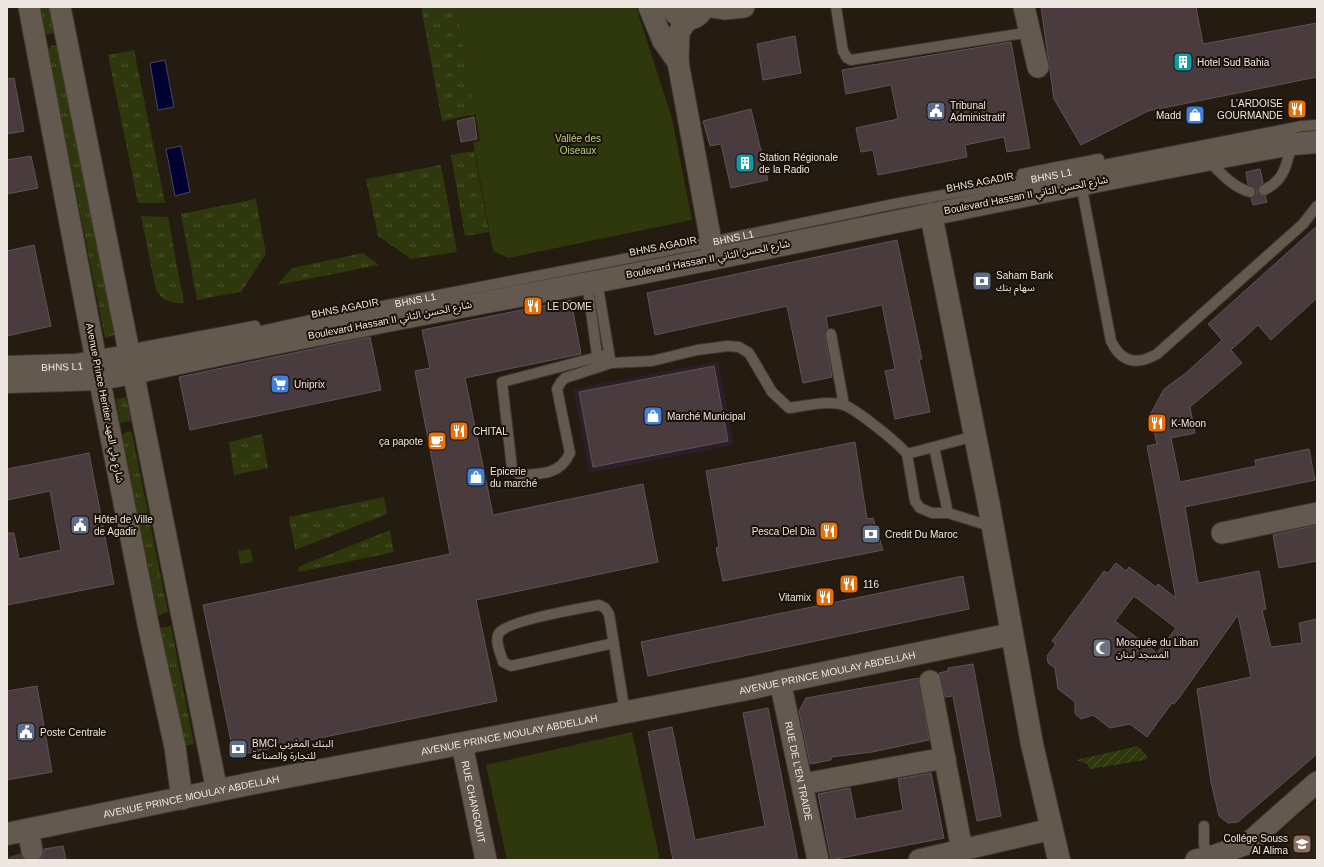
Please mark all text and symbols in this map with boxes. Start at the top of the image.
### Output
building icon: Hotel Sud Bahia [1172,51,1194,73]
place label: Hotel Sud Bahia [1197,57,1270,68]
place label: L’ARDOISE GOURMANDE [1217,98,1283,121]
restaurant icon: L’ARDOISE GOURMANDE [1286,98,1308,120]
public building icon: Tribunal Administratif [925,100,947,122]
place label: Tribunal Administratif [950,100,1005,123]
shop icon: Madd [1184,104,1206,126]
place label: Madd [1156,110,1181,121]
park label: Vallée des Oiseaux [555,133,601,156]
building icon: Station Régionale de la Radio [734,152,756,174]
place label: Station Régionale de la Radio [759,152,838,175]
street label: BHNS L1 [1030,166,1073,184]
street label: BHNS AGADIR [945,170,1015,194]
street label: Boulevard Hassan II شارع الحسن الثاني [943,174,1109,219]
street label: BHNS L1 [712,228,755,247]
street label: BHNS AGADIR [628,234,698,258]
street label: Boulevard Hassan II شارع الحسن الثاني [625,238,791,283]
bank icon: Saham Bank سهام بنك [971,270,993,292]
place label: Saham Bank سهام بنك [996,270,1054,296]
street label: BHNS L1 [394,290,437,309]
restaurant icon: LE DOME [522,295,544,317]
street label: BHNS AGADIR [310,296,380,320]
street label: Boulevard Hassan II شارع الحسن الثاني [307,299,473,344]
place label: LE DOME [547,301,592,312]
street label: Avenue Prince Heritier شارع ولي العهد [82,322,126,485]
street label: BHNS L1 [41,360,84,373]
supermarket icon: Uniprix [269,373,291,395]
place label: Uniprix [294,379,325,390]
shop icon: Marché Municipal [642,405,664,427]
place label: Marché Municipal [667,411,745,422]
restaurant icon: K-Moon [1146,412,1168,434]
place label: K-Moon [1171,418,1206,429]
restaurant icon: CHITAL [448,420,470,442]
place label: CHITAL [473,426,508,437]
cafe icon: ça papote [426,430,448,452]
place label: ça papote [379,436,423,447]
shop icon: Epicerie du marché [465,466,487,488]
place label: Epicerie du marché [490,466,538,489]
public building icon: Hôtel de Ville de Agadir [69,514,91,536]
place label: Hôtel de Ville de Agadir [94,514,153,537]
restaurant icon: Pesca Del Dia [818,520,840,542]
bank icon: Credit Du Maroc [860,523,882,545]
place label: Pesca Del Dia [752,526,815,537]
place label: Credit Du Maroc [885,529,958,540]
restaurant icon: 116 [838,573,860,595]
place label: 116 [863,579,879,590]
restaurant icon: Vitamix [814,586,836,608]
place label: Vitamix [778,592,811,603]
mosque icon: Mosquée du Liban المسجد لبنان [1091,637,1113,659]
place label: Mosquée du Liban المسجد لبنان [1116,637,1198,660]
street label: AVENUE PRINCE MOULAY ABDELLAH [738,649,916,696]
street label: AVENUE PRINCE MOULAY ABDELLAH [420,712,598,757]
street label: RUE DE L'EN TRAIDE [783,720,815,822]
public building icon: Poste Centrale [15,721,37,743]
place label: Poste Centrale [40,727,107,738]
bank icon: BMCI البنك المغربي للتجارة والصناعة [227,738,249,760]
place label: BMCI البنك المغربي للتجارة والصناعة [252,738,333,762]
street label: RUE CHANGOUIT [460,760,488,844]
street label: AVENUE PRINCE MOULAY ABDELLAH [102,773,280,820]
place label: Collége Souss Al Alima [1224,833,1288,856]
school or university icon: Collége Souss Al Alima [1291,833,1313,855]

